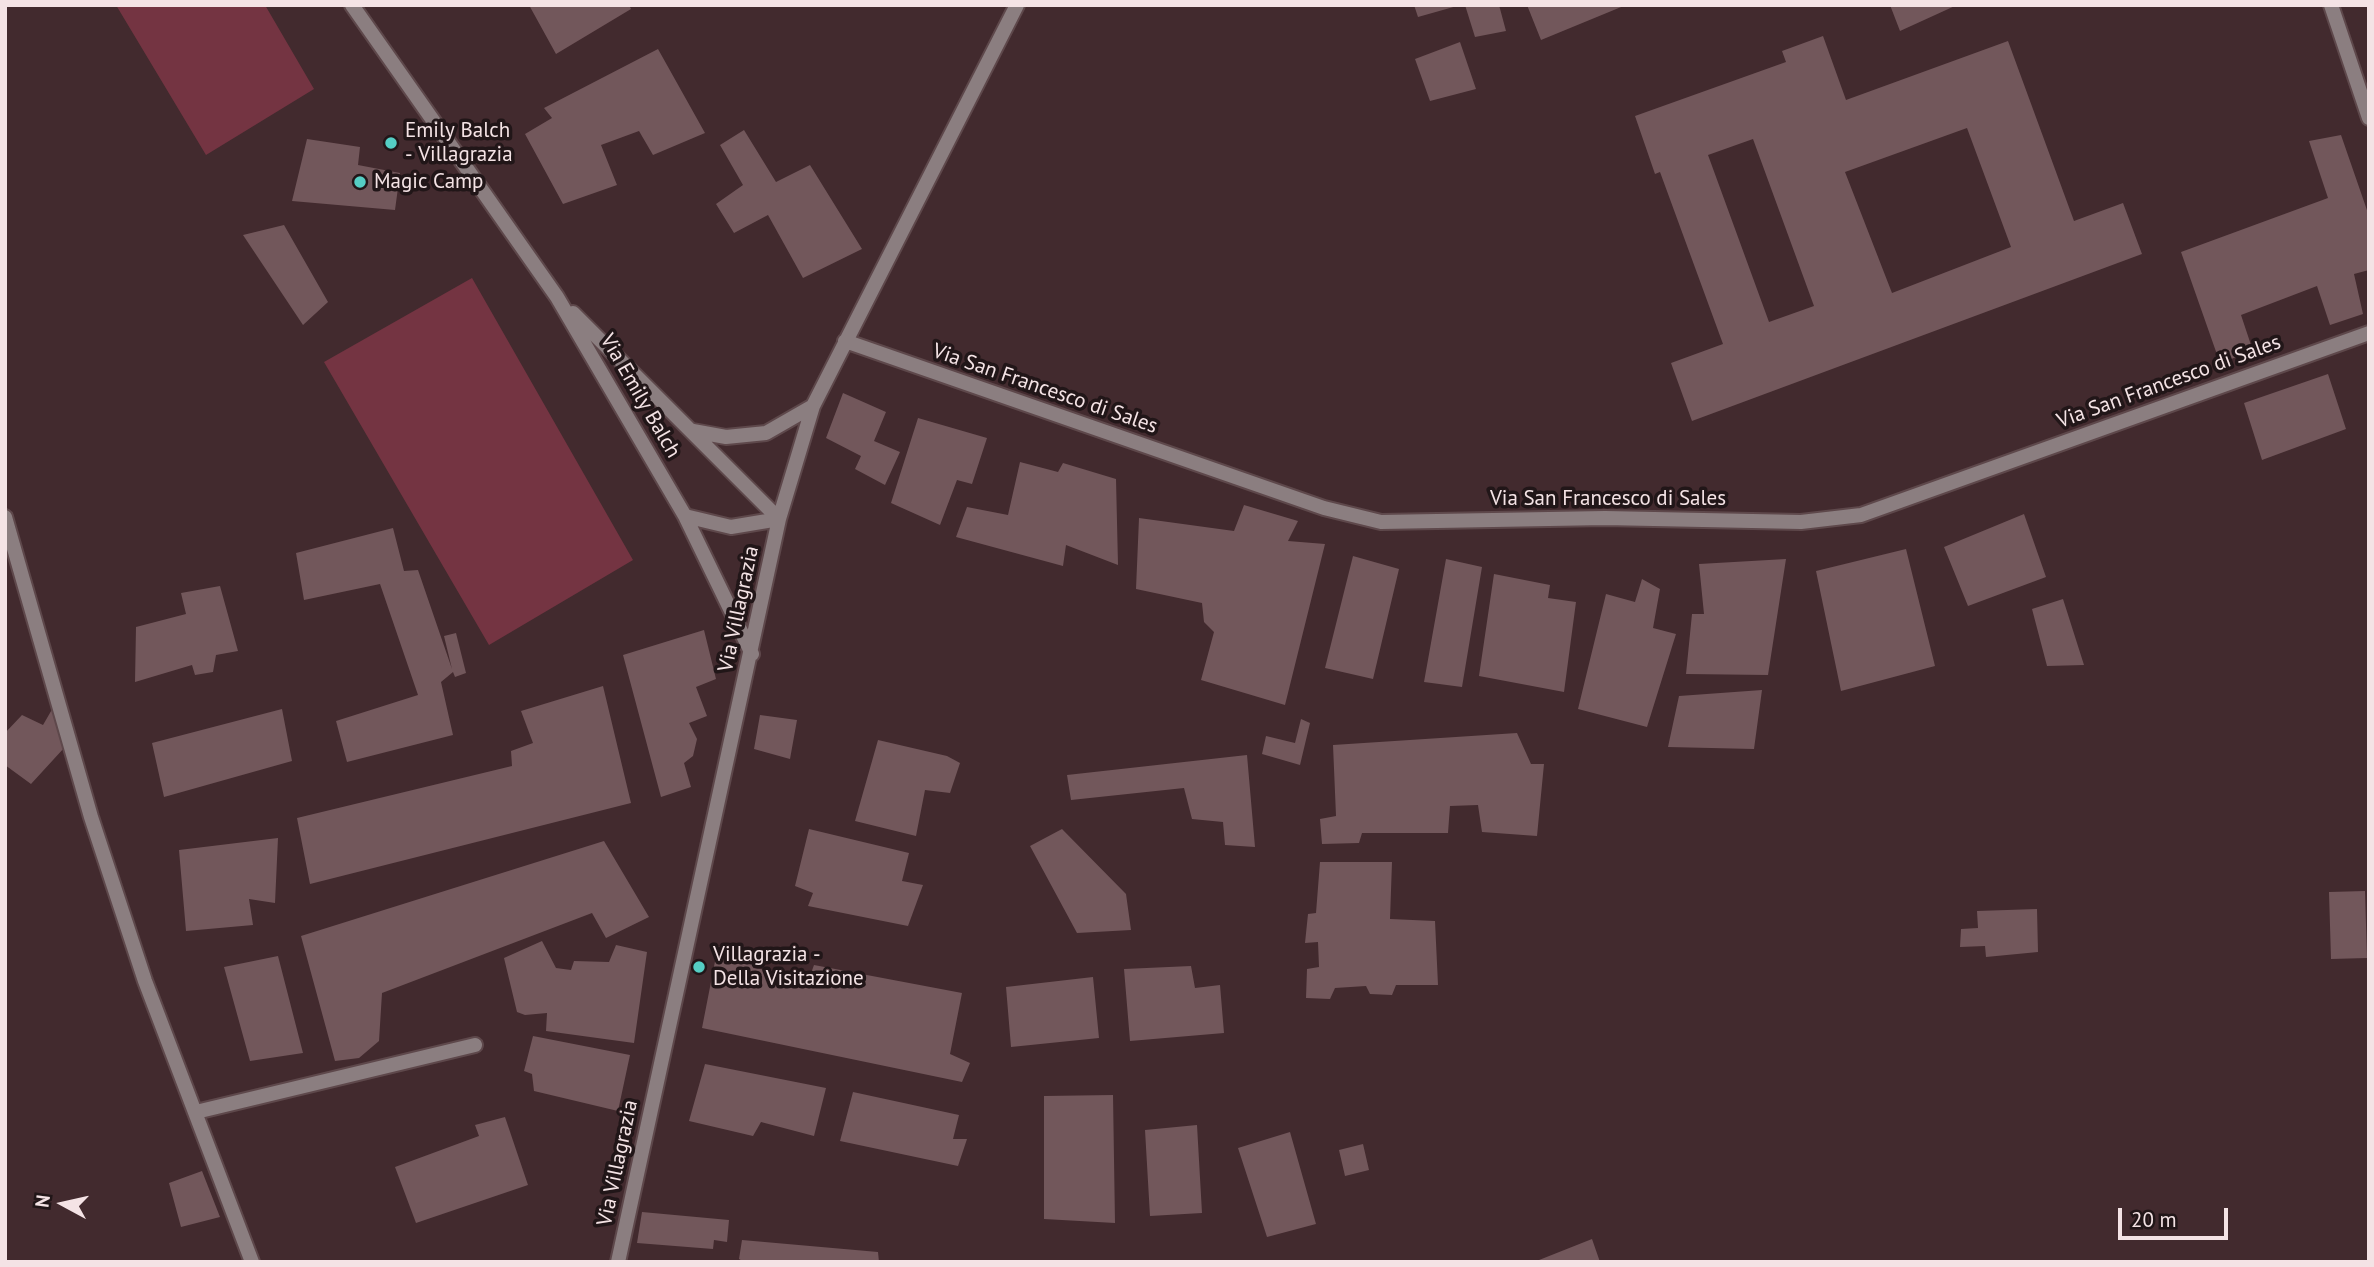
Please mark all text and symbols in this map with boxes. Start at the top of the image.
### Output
place label: Emily Balch - Villagrazia [405,118,513,168]
marker: Emily Balch - Villagrazia [383,135,399,151]
place label: Magic Camp [374,169,483,195]
marker: Magic Camp [352,174,368,190]
street label: Via Emily Balch [594,330,686,462]
street label: Via San Francesco di Sales [2054,330,2284,434]
street label: Via San Francesco di Sales [929,339,1161,439]
street label: Via San Francesco di Sales [1490,486,1726,512]
street label: Via Villagrazia [713,544,765,674]
place label: Villagrazia - Della Visitazione [713,942,864,992]
marker: Villagrazia - Della Visitazione [691,959,707,975]
street label: Via Villagrazia [592,1098,644,1228]
north arrow [28,1169,98,1239]
text: N [29,1193,55,1209]
scale bar [2122,1194,2232,1238]
text: 20 m [2131,1206,2177,1233]

